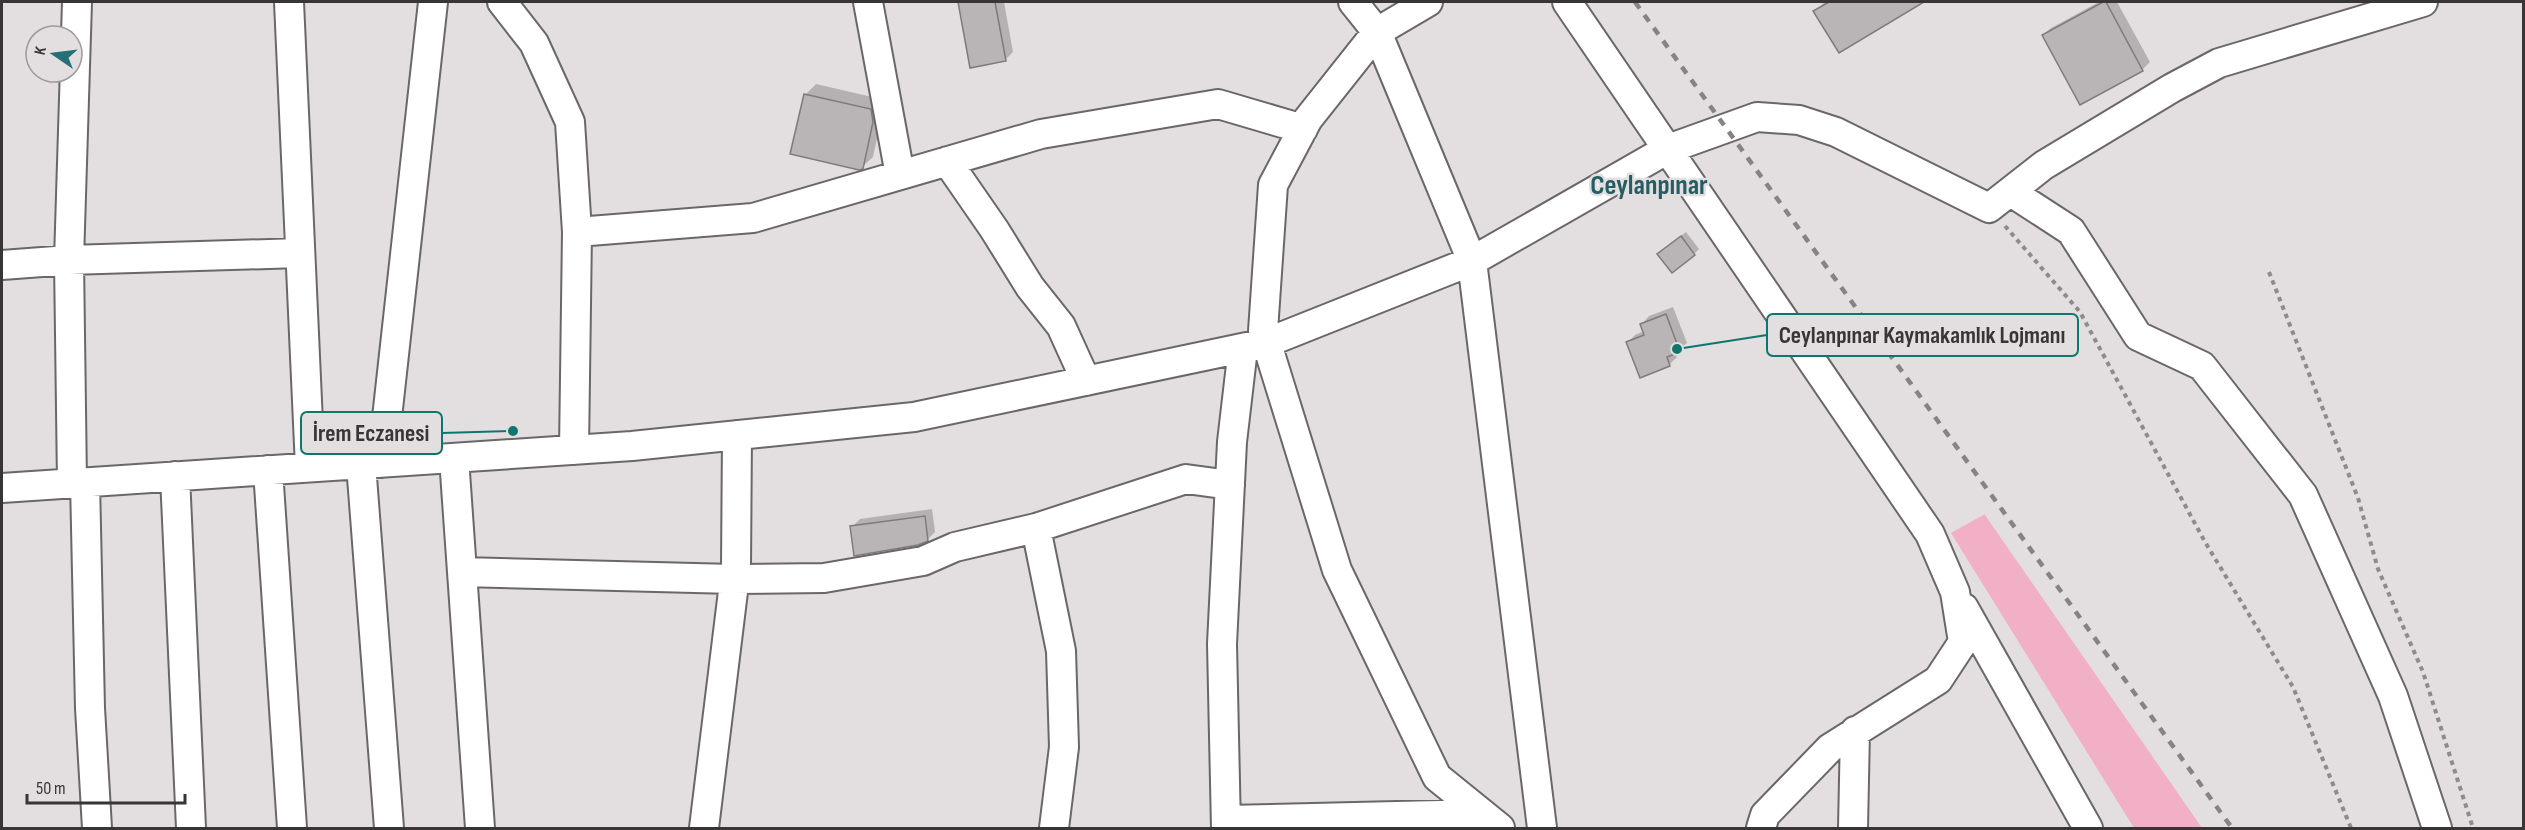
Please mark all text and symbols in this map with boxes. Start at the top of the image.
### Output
north arrow [24,24,84,84]
text: K [31,45,51,57]
district label: Ceylanpınar [1590,169,1708,202]
callout: Ceylanpınar Kaymakamlık Lojmanı [1767,314,2078,356]
text: Ceylanpınar Kaymakamlık Lojmanı [1779,321,2065,350]
callout: İrem Eczanesi [301,412,442,454]
text: İrem Eczanesi [313,419,429,448]
scale bar [27,767,184,805]
text: 50 m [36,778,66,799]

